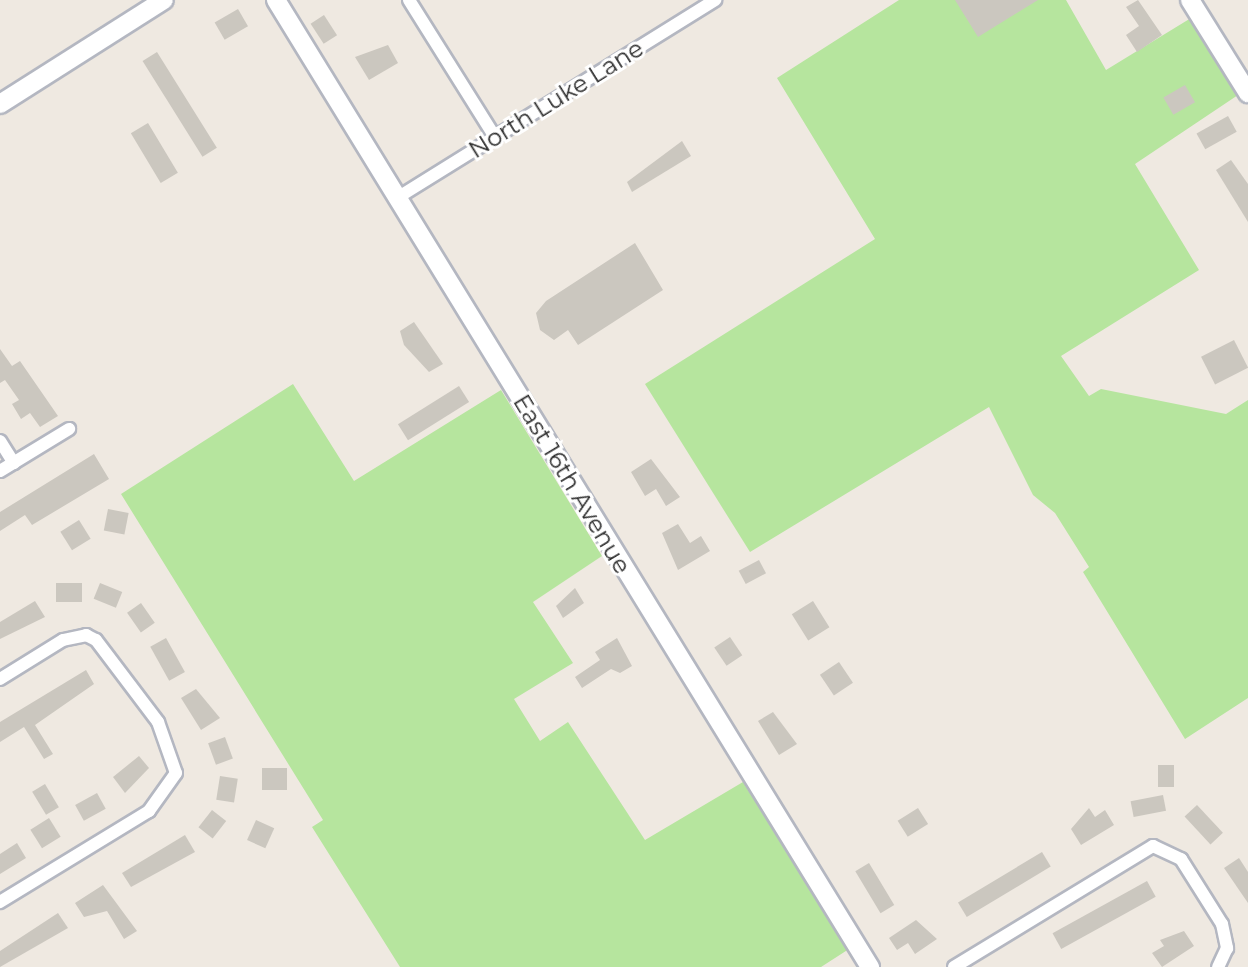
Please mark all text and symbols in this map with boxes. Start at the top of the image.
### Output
street label: North Luke Lane [463,34,649,164]
street label: East 16th Avenue [507,389,637,579]

